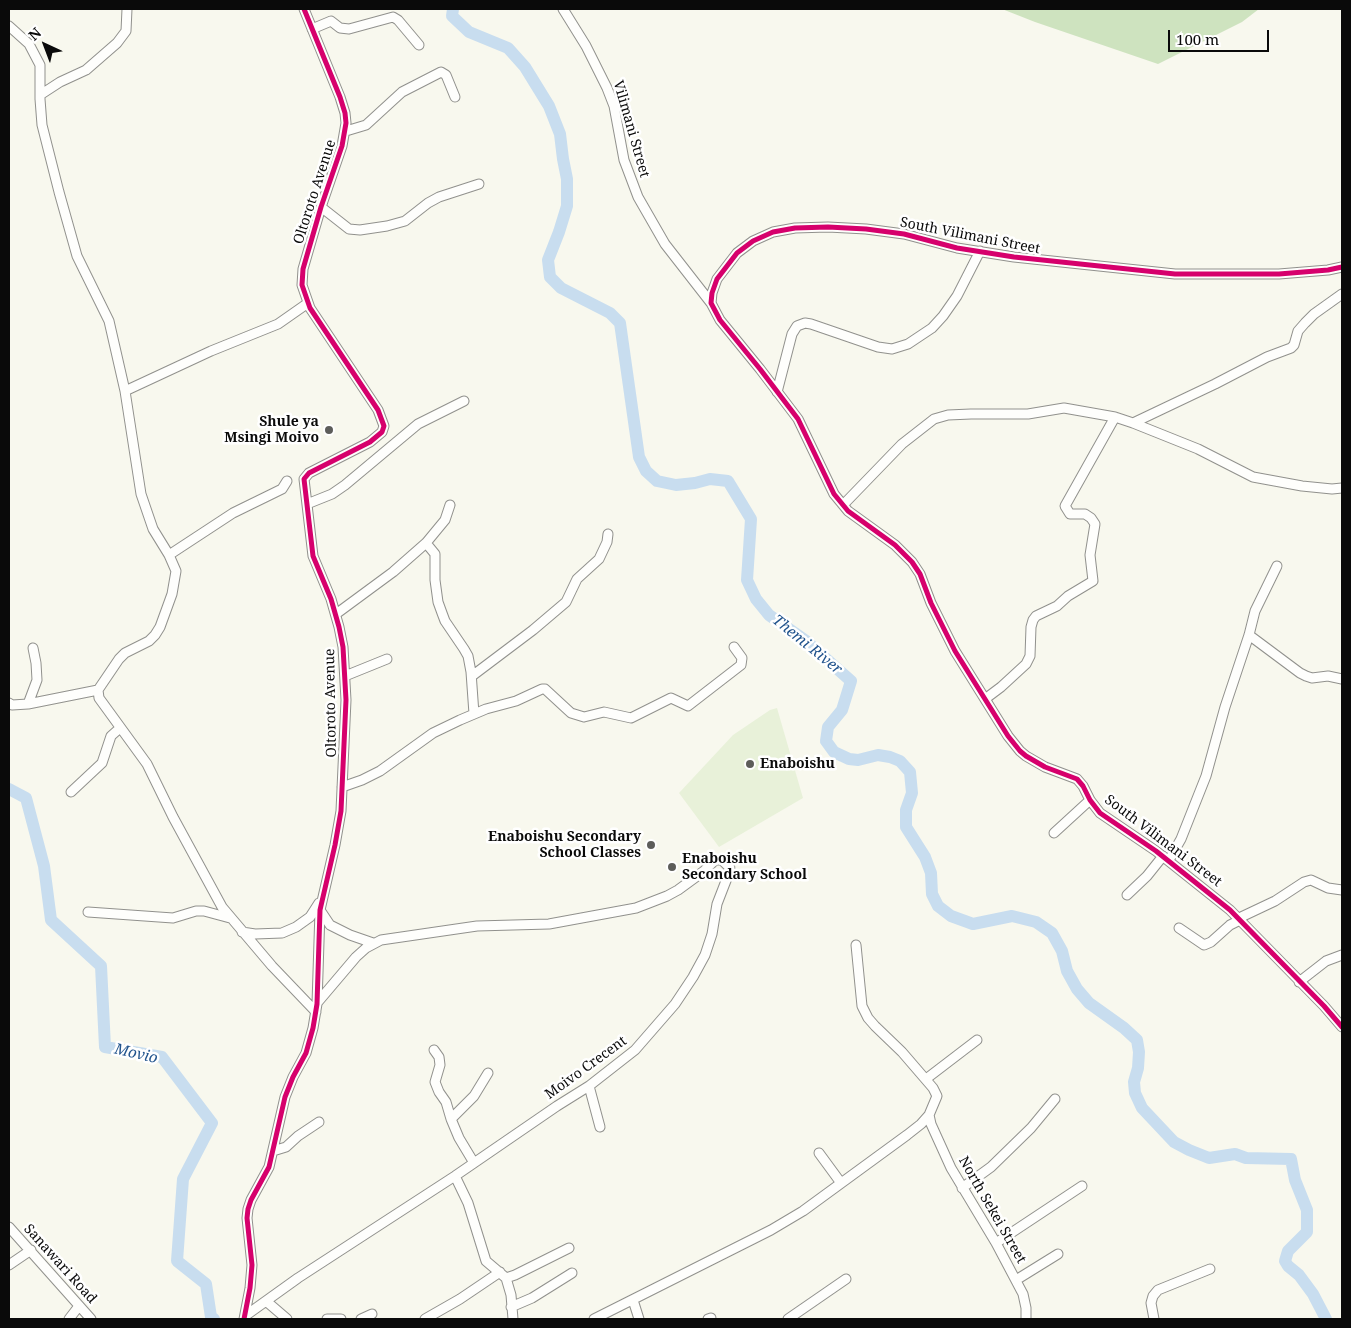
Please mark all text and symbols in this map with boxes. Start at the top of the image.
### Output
north arrow [20,20,70,70]
scale bar [1171,20,1272,52]
text: N [24,23,45,44]
text: 100 m [1176,29,1219,49]
street label: Vilimani Street [609,79,653,179]
street label: Oltoroto Avenue [290,138,340,246]
street label: South Vilimani Street [899,214,1041,258]
place label: Shule ya Msingi Moivo [224,414,319,447]
marker: Shule ya Msingi Moivo [323,424,335,436]
water label: Themi River [769,611,845,679]
street label: Oltoroto Avenue [322,648,340,758]
place label: Enaboishu [760,756,835,772]
marker: Enaboishu [744,758,756,770]
street label: South Vilimani Street [1101,792,1225,890]
place label: Enaboishu Secondary School Classes [488,829,641,862]
marker: Enaboishu Secondary School Classes [645,839,657,851]
place label: Enaboishu Secondary School [682,851,807,884]
marker: Enaboishu Secondary School [666,861,678,873]
street label: Moivo Crecent [542,1033,630,1103]
water label: Movio [113,1040,159,1068]
street label: North Sekei Street [955,1154,1029,1266]
street label: Sanawari Road [20,1221,100,1307]

